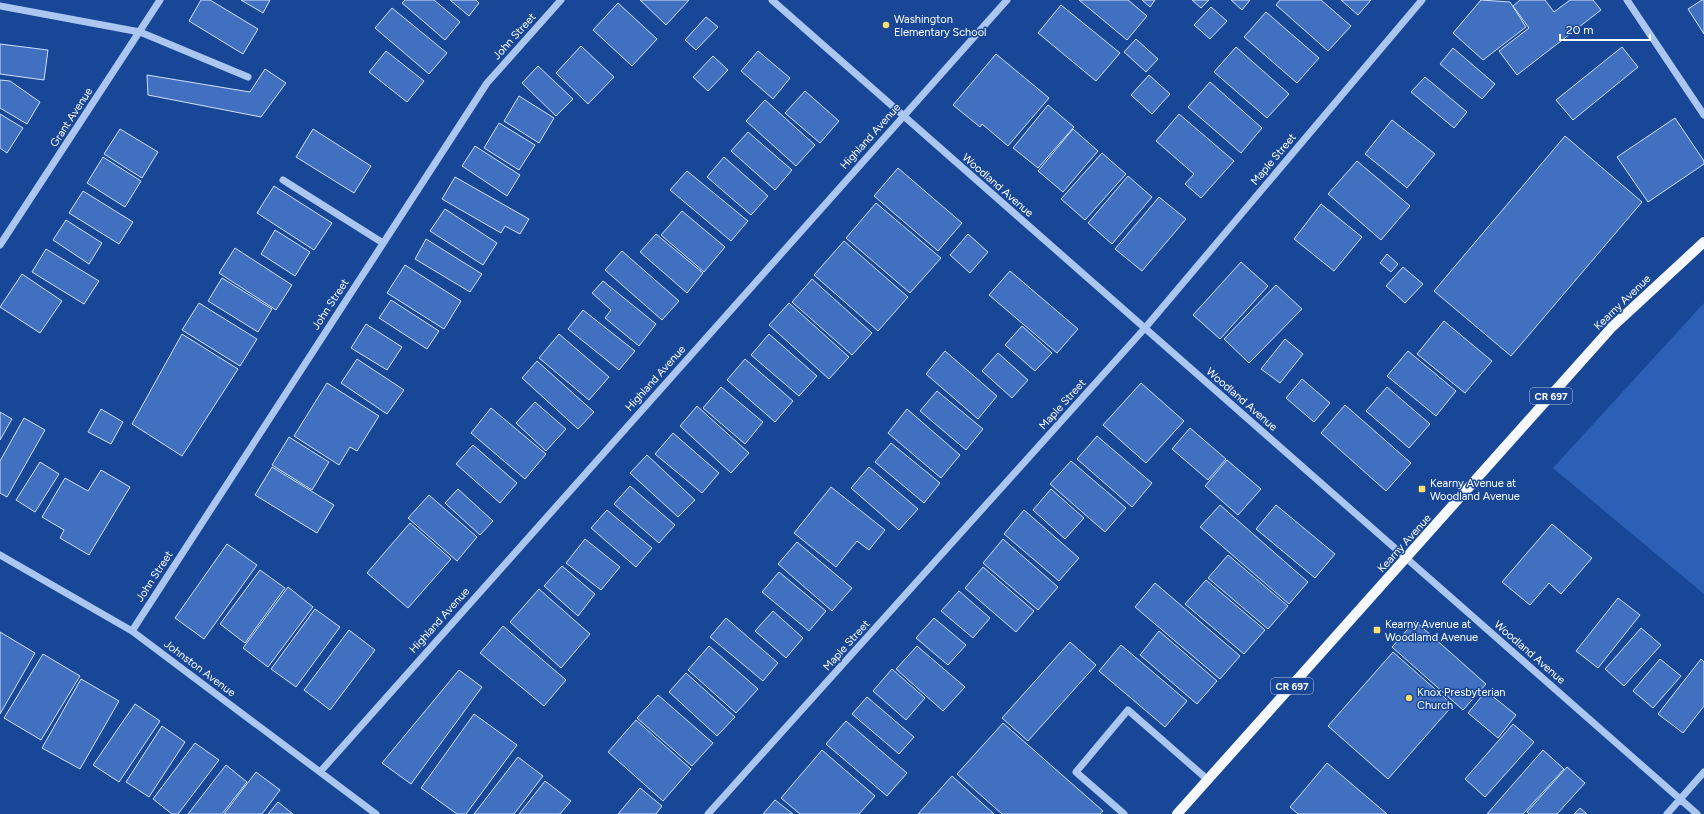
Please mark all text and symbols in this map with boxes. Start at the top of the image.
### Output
street label: John Street [490,10,539,62]
place label: Washington Elementary School [894,13,986,39]
scale bar [1560,16,1650,42]
marker: Washington Elementary School [881,20,891,30]
text: 20 m [1566,23,1594,37]
street label: Grant Avenue [47,85,95,149]
street label: Highland Avenue [837,101,903,172]
street label: Maple Street [1248,131,1299,188]
street label: Woodland Avenue [959,151,1036,220]
street label: Kearny Avenue [1591,272,1653,333]
street label: John Street [309,276,352,332]
street label: Highland Avenue [622,343,688,414]
street label: Woodland Avenue [1203,365,1280,434]
street label: Maple Street [1036,376,1088,432]
road number: CR 697 [1530,388,1572,404]
place label: Kearny Avenue at Woodland Avenue [1430,477,1520,503]
marker: Kearny Avenue at Woodland Avenue [1417,484,1427,494]
street label: Kearny Avenue [1375,512,1434,575]
street label: John Street [133,548,176,604]
street label: Highland Avenue [406,585,472,656]
street label: Maple Street [820,617,872,673]
place label: Kearny Avenue at Woodlamd Avenue [1385,618,1478,644]
street label: Woodland Avenue [1491,618,1568,687]
marker: Kearny Avenue at Woodlamd Avenue [1372,625,1382,635]
street label: Johnston Avenue [161,637,238,699]
road number: CR 697 [1271,678,1313,694]
place label: Knox Presbyterian Church [1417,686,1506,712]
marker: Knox Presbyterian Church [1404,693,1414,703]

